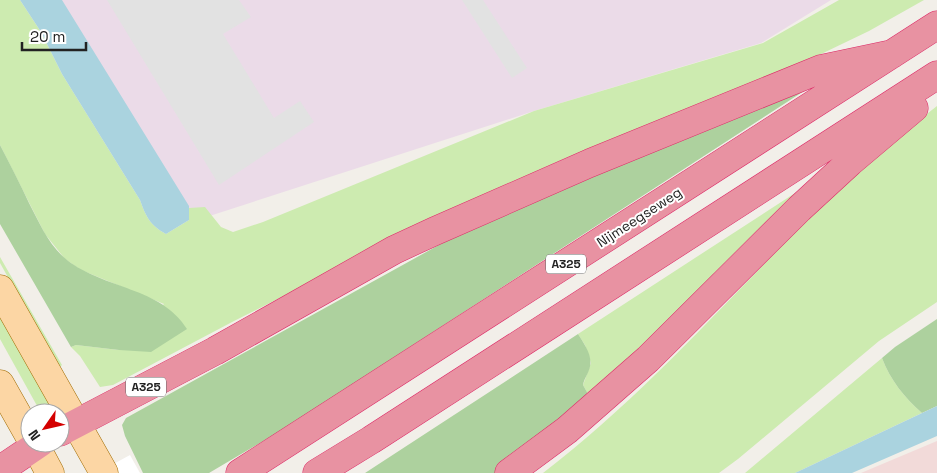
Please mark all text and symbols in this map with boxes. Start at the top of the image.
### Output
scale bar [22,20,86,52]
text: 20 m [30,27,65,46]
street label: Nijmeegseweg [593,183,685,251]
road number: A325 [546,254,586,274]
road number: A325 [126,378,166,397]
north arrow [20,403,70,453]
text: N [24,426,44,444]

